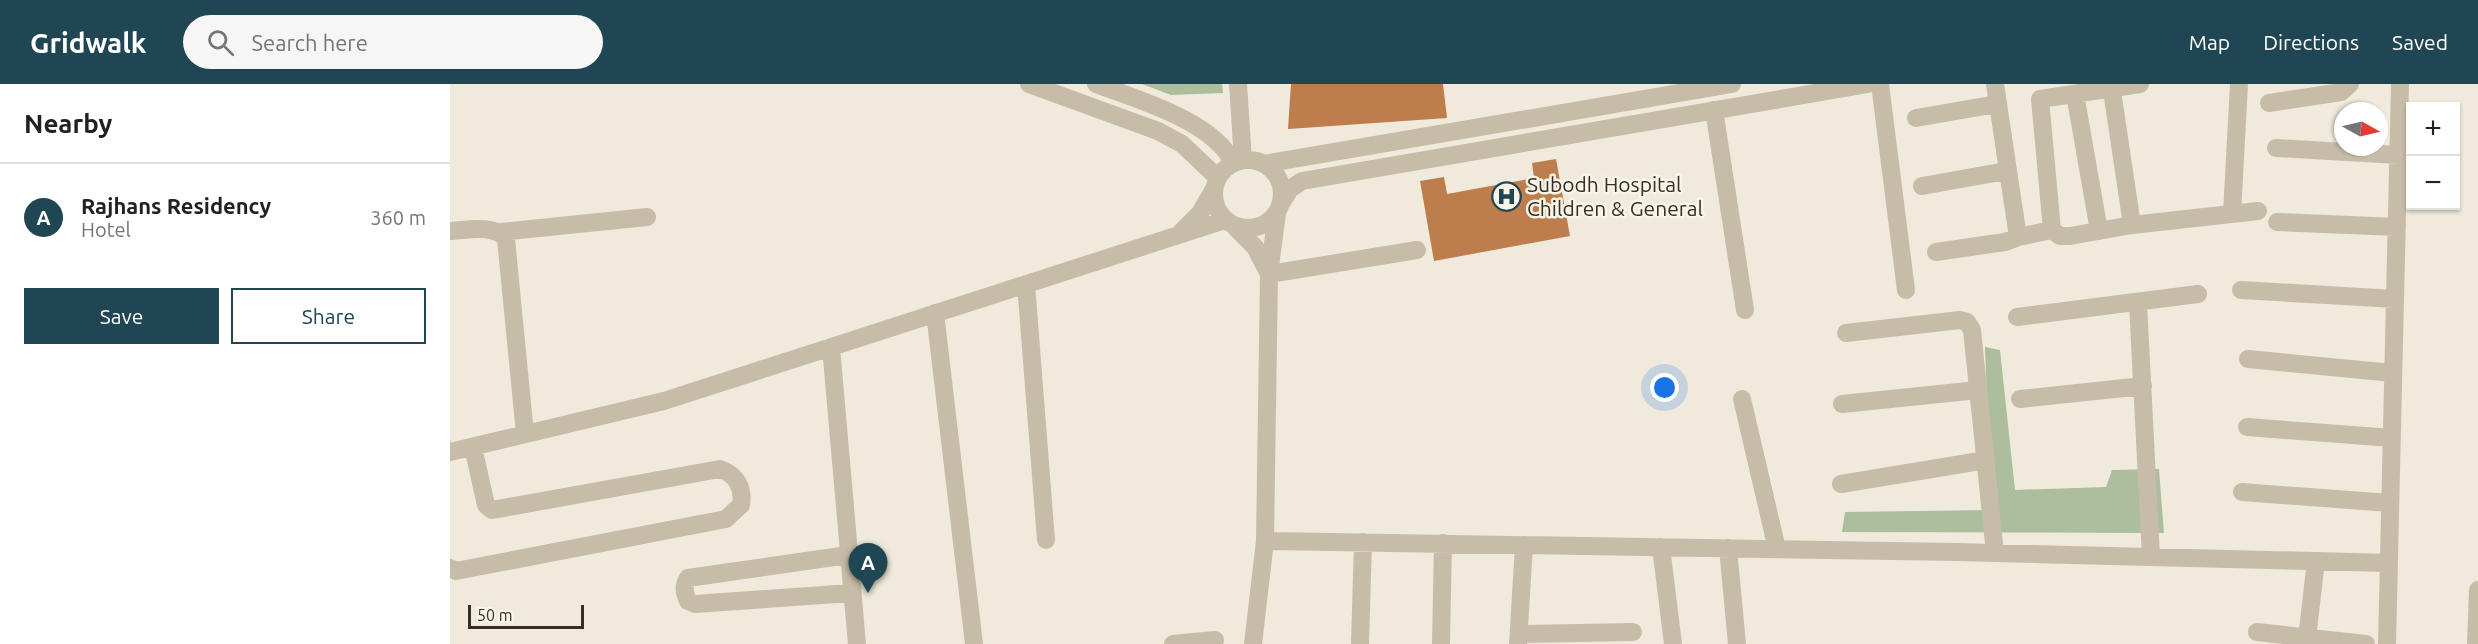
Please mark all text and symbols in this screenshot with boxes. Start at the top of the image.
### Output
search box [183,15,603,69]
icon: search [204,26,237,59]
text: Gridwalk [30,27,147,58]
text: Search here [252,30,368,55]
text: Map [2189,30,2230,54]
text: Directions [2263,30,2359,54]
text: Saved [2392,30,2448,54]
north arrow [2334,102,2388,156]
map controls [2406,102,2460,210]
button: + [2406,102,2460,156]
text: Nearby [24,109,112,138]
button: − [2406,156,2460,210]
place label: Subodh Hospital Children & General [1527,172,1703,220]
hospital icon: Subodh Hospital Children & General [1490,181,1522,213]
text: Rajhans Residency [81,193,271,218]
text: A [36,206,51,229]
text: 360 m [370,206,426,229]
text: Hotel [81,218,131,241]
button: Save [24,288,219,344]
button: Share [231,288,426,344]
your location [1650,373,1679,402]
pin: A [848,544,888,593]
scale bar [468,602,584,630]
text: 50 m [477,606,513,624]

